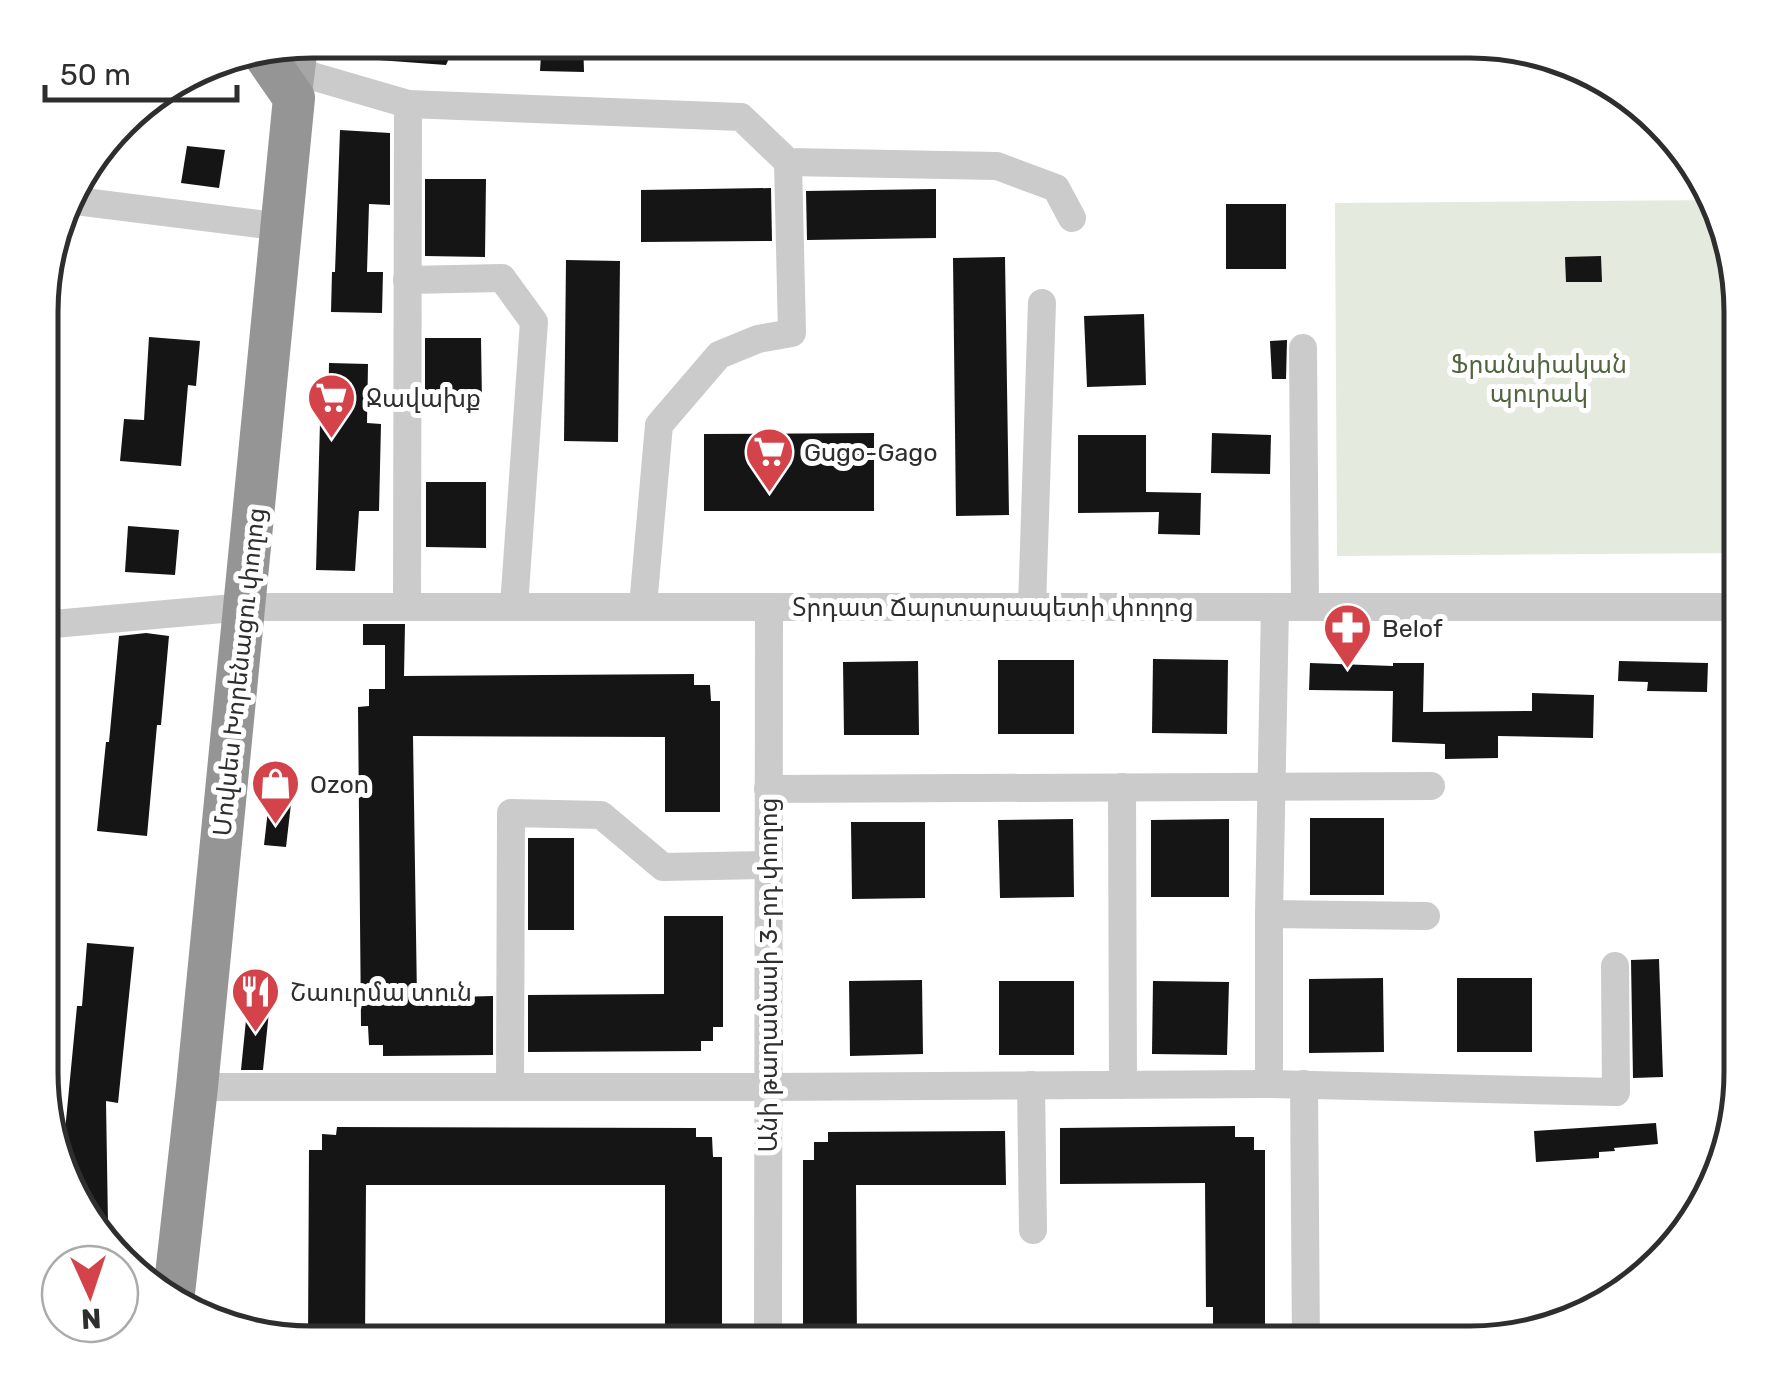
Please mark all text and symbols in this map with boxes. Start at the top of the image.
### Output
scale bar [45,40,238,102]
text: 50 m [60,57,131,93]
park label: Ֆրանսիական պուրակ [1451,350,1627,408]
supermarket icon: Ջավախք [305,372,357,440]
place label: Ջավախք [366,384,481,413]
supermarket icon: Gugo-Gago [743,426,795,494]
place label: Gugo-Gago [804,438,938,467]
street label: Մովսես Խորենացու փողոց [207,506,271,838]
street label: Տրդատ Ճարտարապետի փողոց [792,593,1194,622]
pharmacy icon: Belof [1321,602,1373,670]
place label: Belof [1382,614,1443,643]
shop icon: Ozon [249,758,301,826]
place label: Ozon [310,770,369,799]
street label: Անի թաղամասի 3-րդ փողոց [754,797,783,1153]
restaurant icon: Շաուրմա տուն [229,966,281,1034]
place label: Շաուրմա տուն [290,978,472,1007]
north arrow [40,1244,140,1344]
text: N [80,1301,102,1335]

